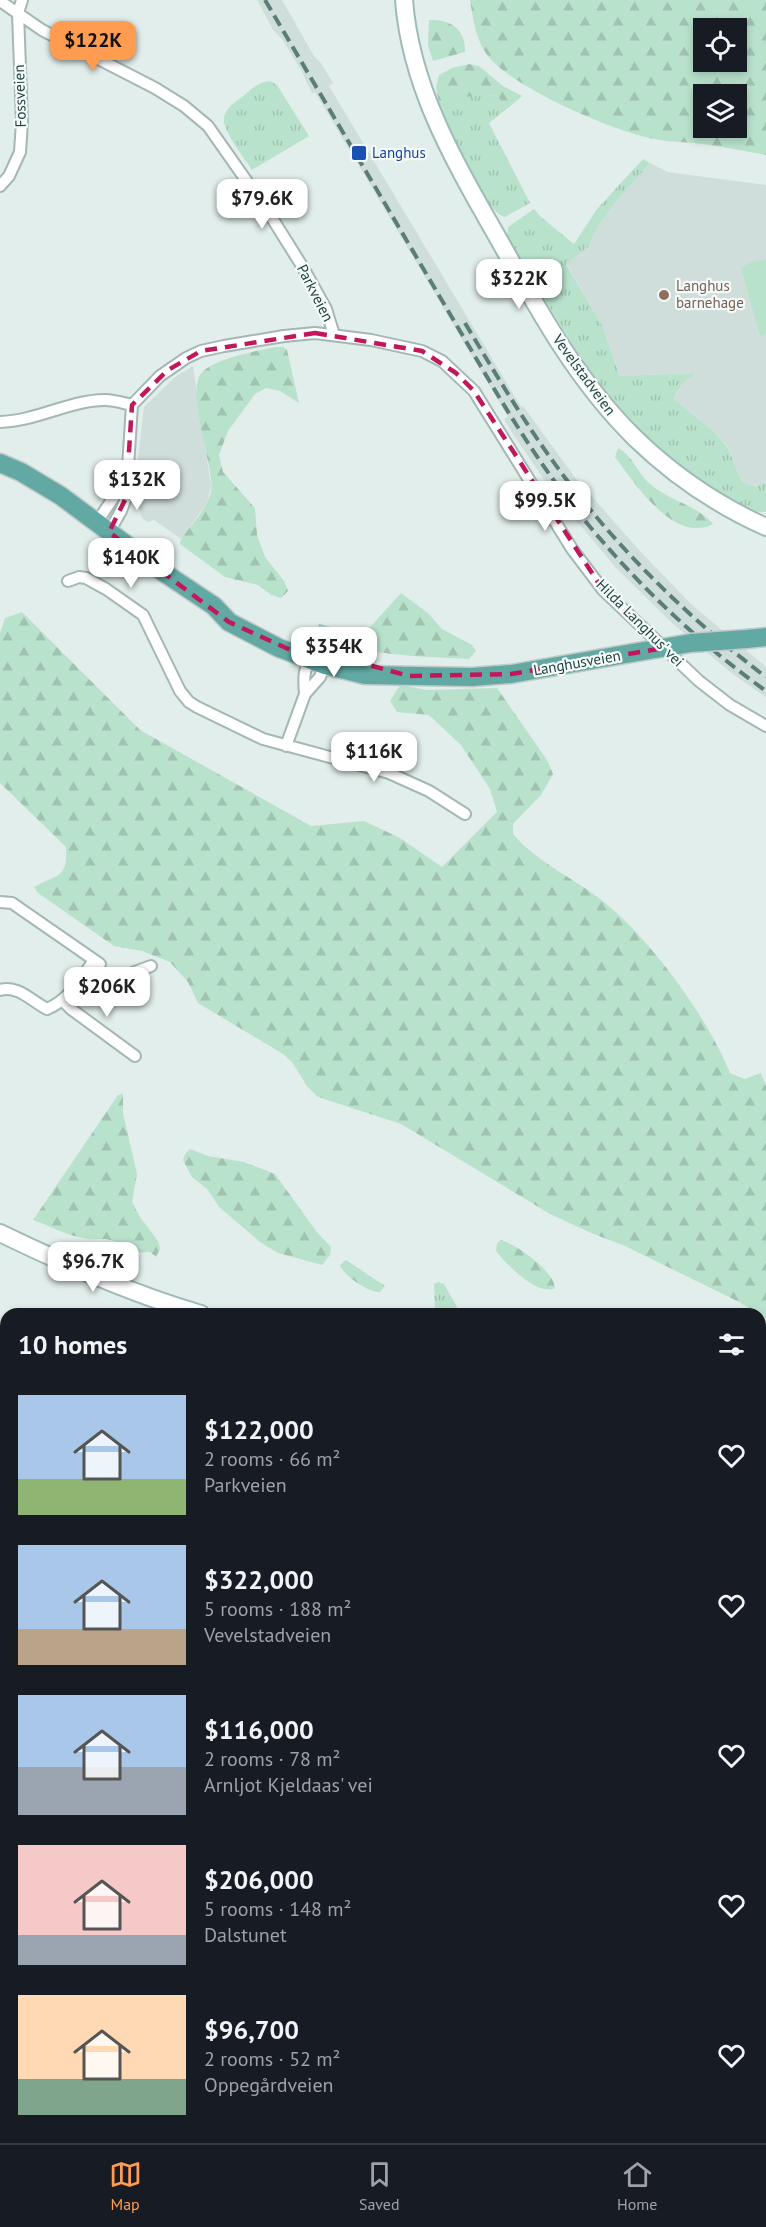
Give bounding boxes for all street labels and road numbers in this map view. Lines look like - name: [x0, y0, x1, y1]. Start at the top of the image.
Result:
- street label: Fossveien: [9, 64, 30, 128]
- street label: Parkveien: [293, 261, 338, 325]
- street label: Vevelstadveien: [548, 330, 620, 419]
- street label: Hilda Langhus' vei: [593, 575, 688, 670]
- street label: Langhusveien: [532, 645, 622, 680]

